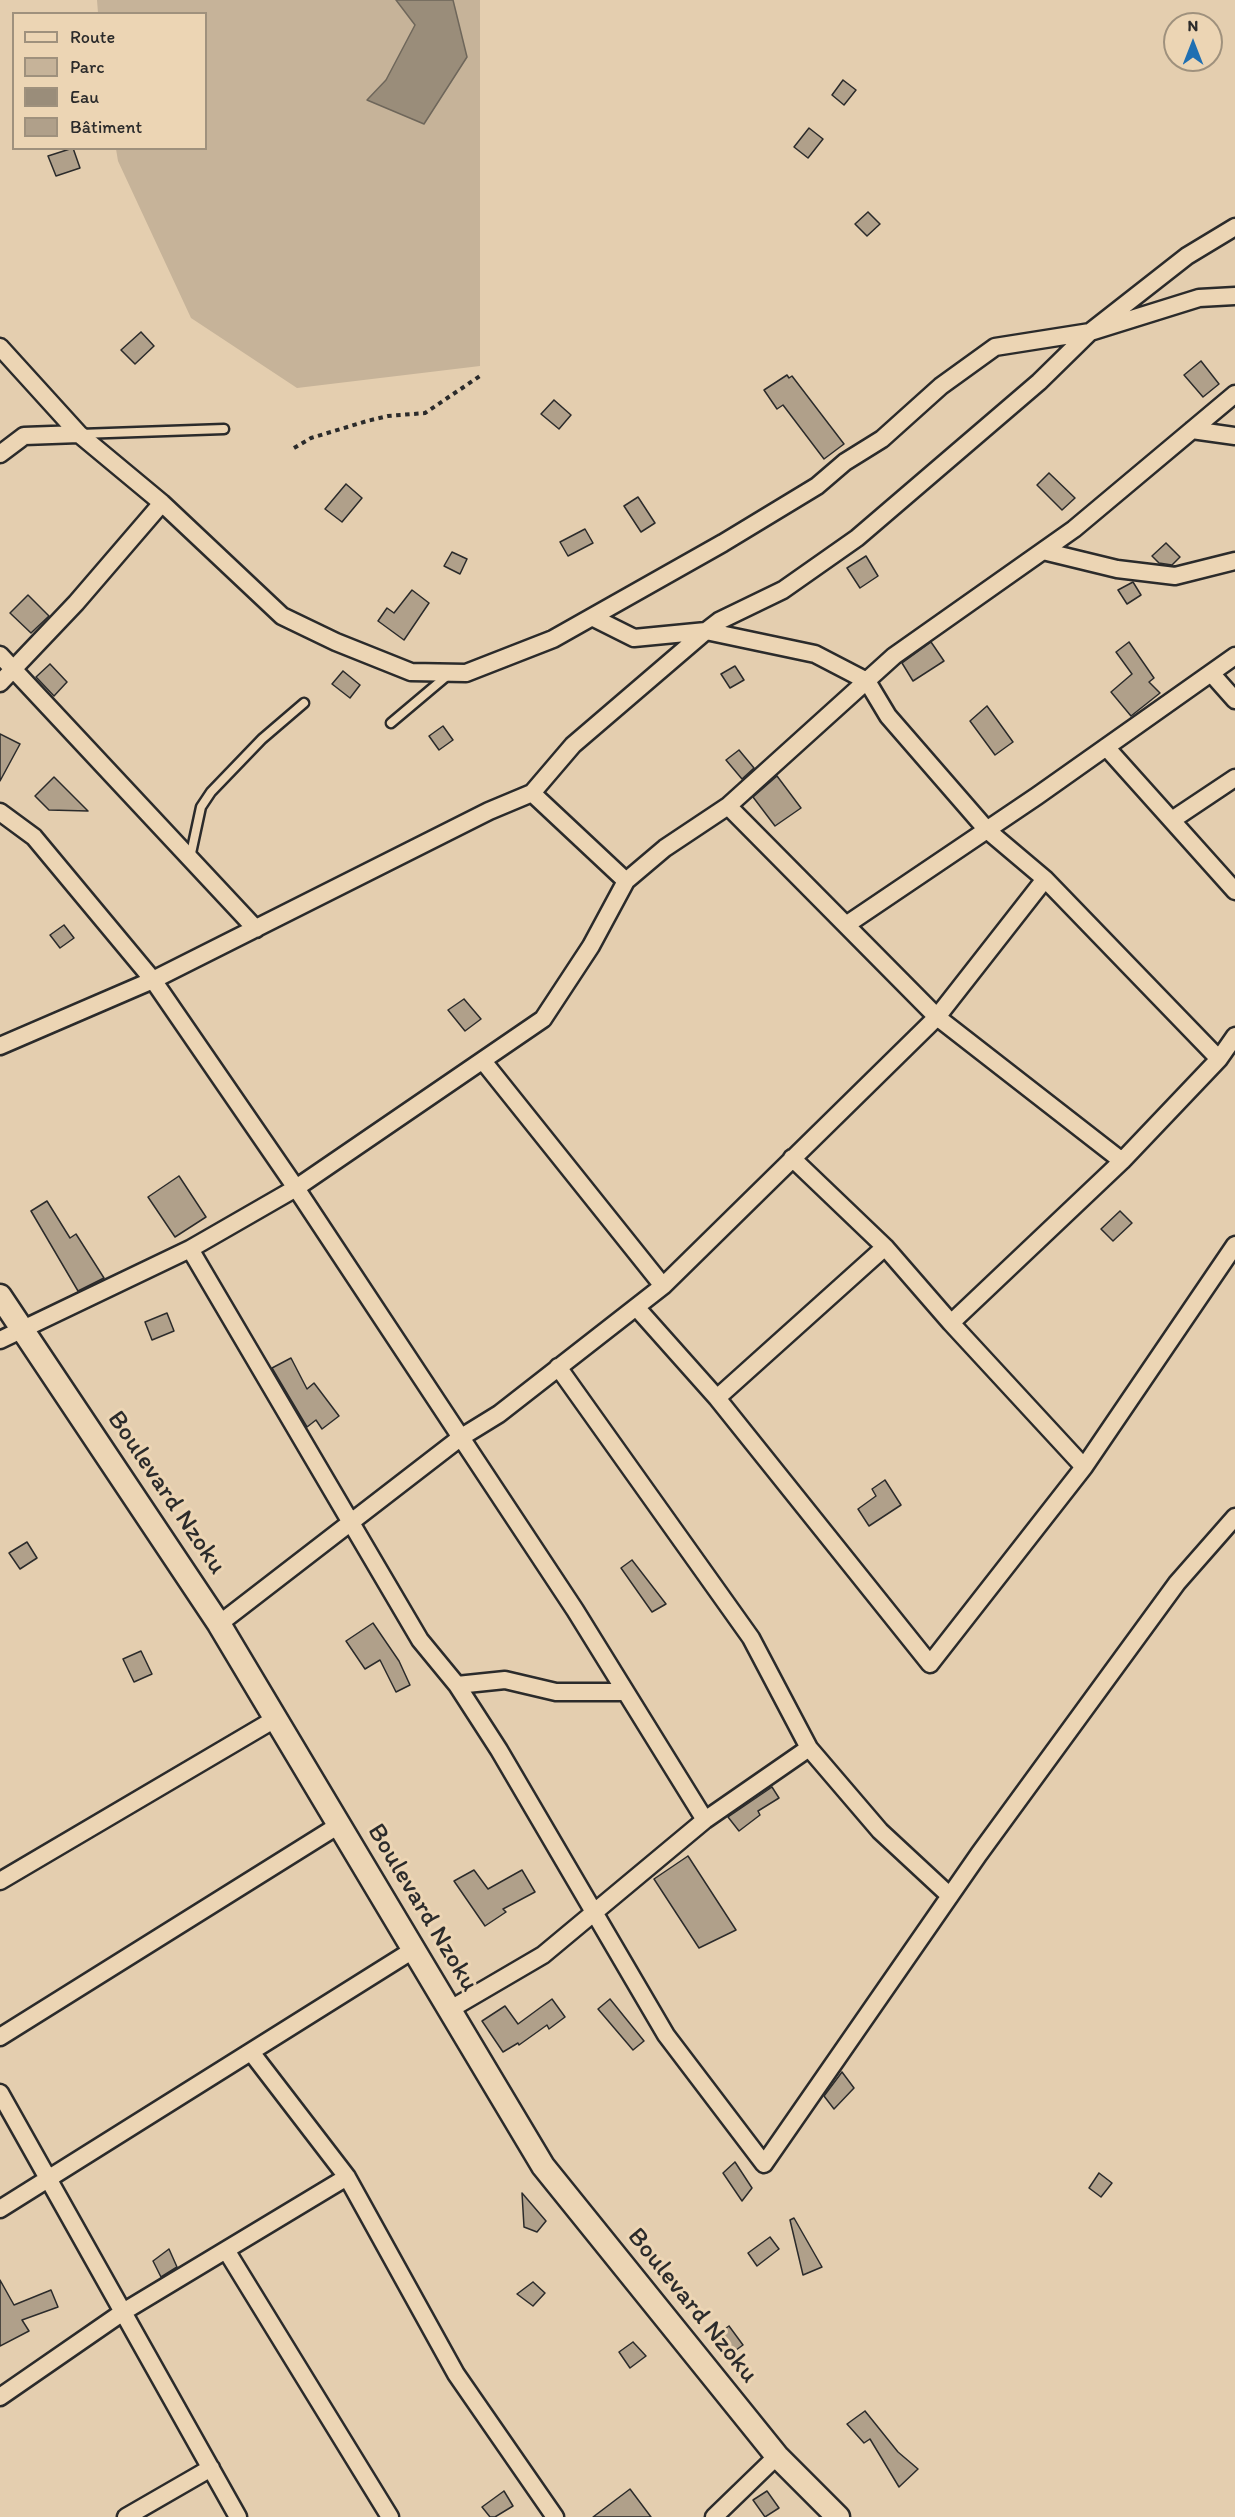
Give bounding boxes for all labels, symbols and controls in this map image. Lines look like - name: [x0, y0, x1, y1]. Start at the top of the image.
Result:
- legend: [12, 12, 207, 150]
- north arrow: [1163, 12, 1223, 72]
- text: N: [1188, 16, 1198, 35]
- text: Route: [70, 26, 115, 48]
- text: Parc: [70, 56, 104, 78]
- text: Eau: [70, 86, 99, 108]
- text: Bâtiment: [70, 116, 142, 138]
- street label: Boulevard Nzoku: [100, 1405, 232, 1581]
- street label: Boulevard Nzoku: [360, 1818, 484, 1998]
- street label: Boulevard Nzoku: [620, 2222, 764, 2390]

